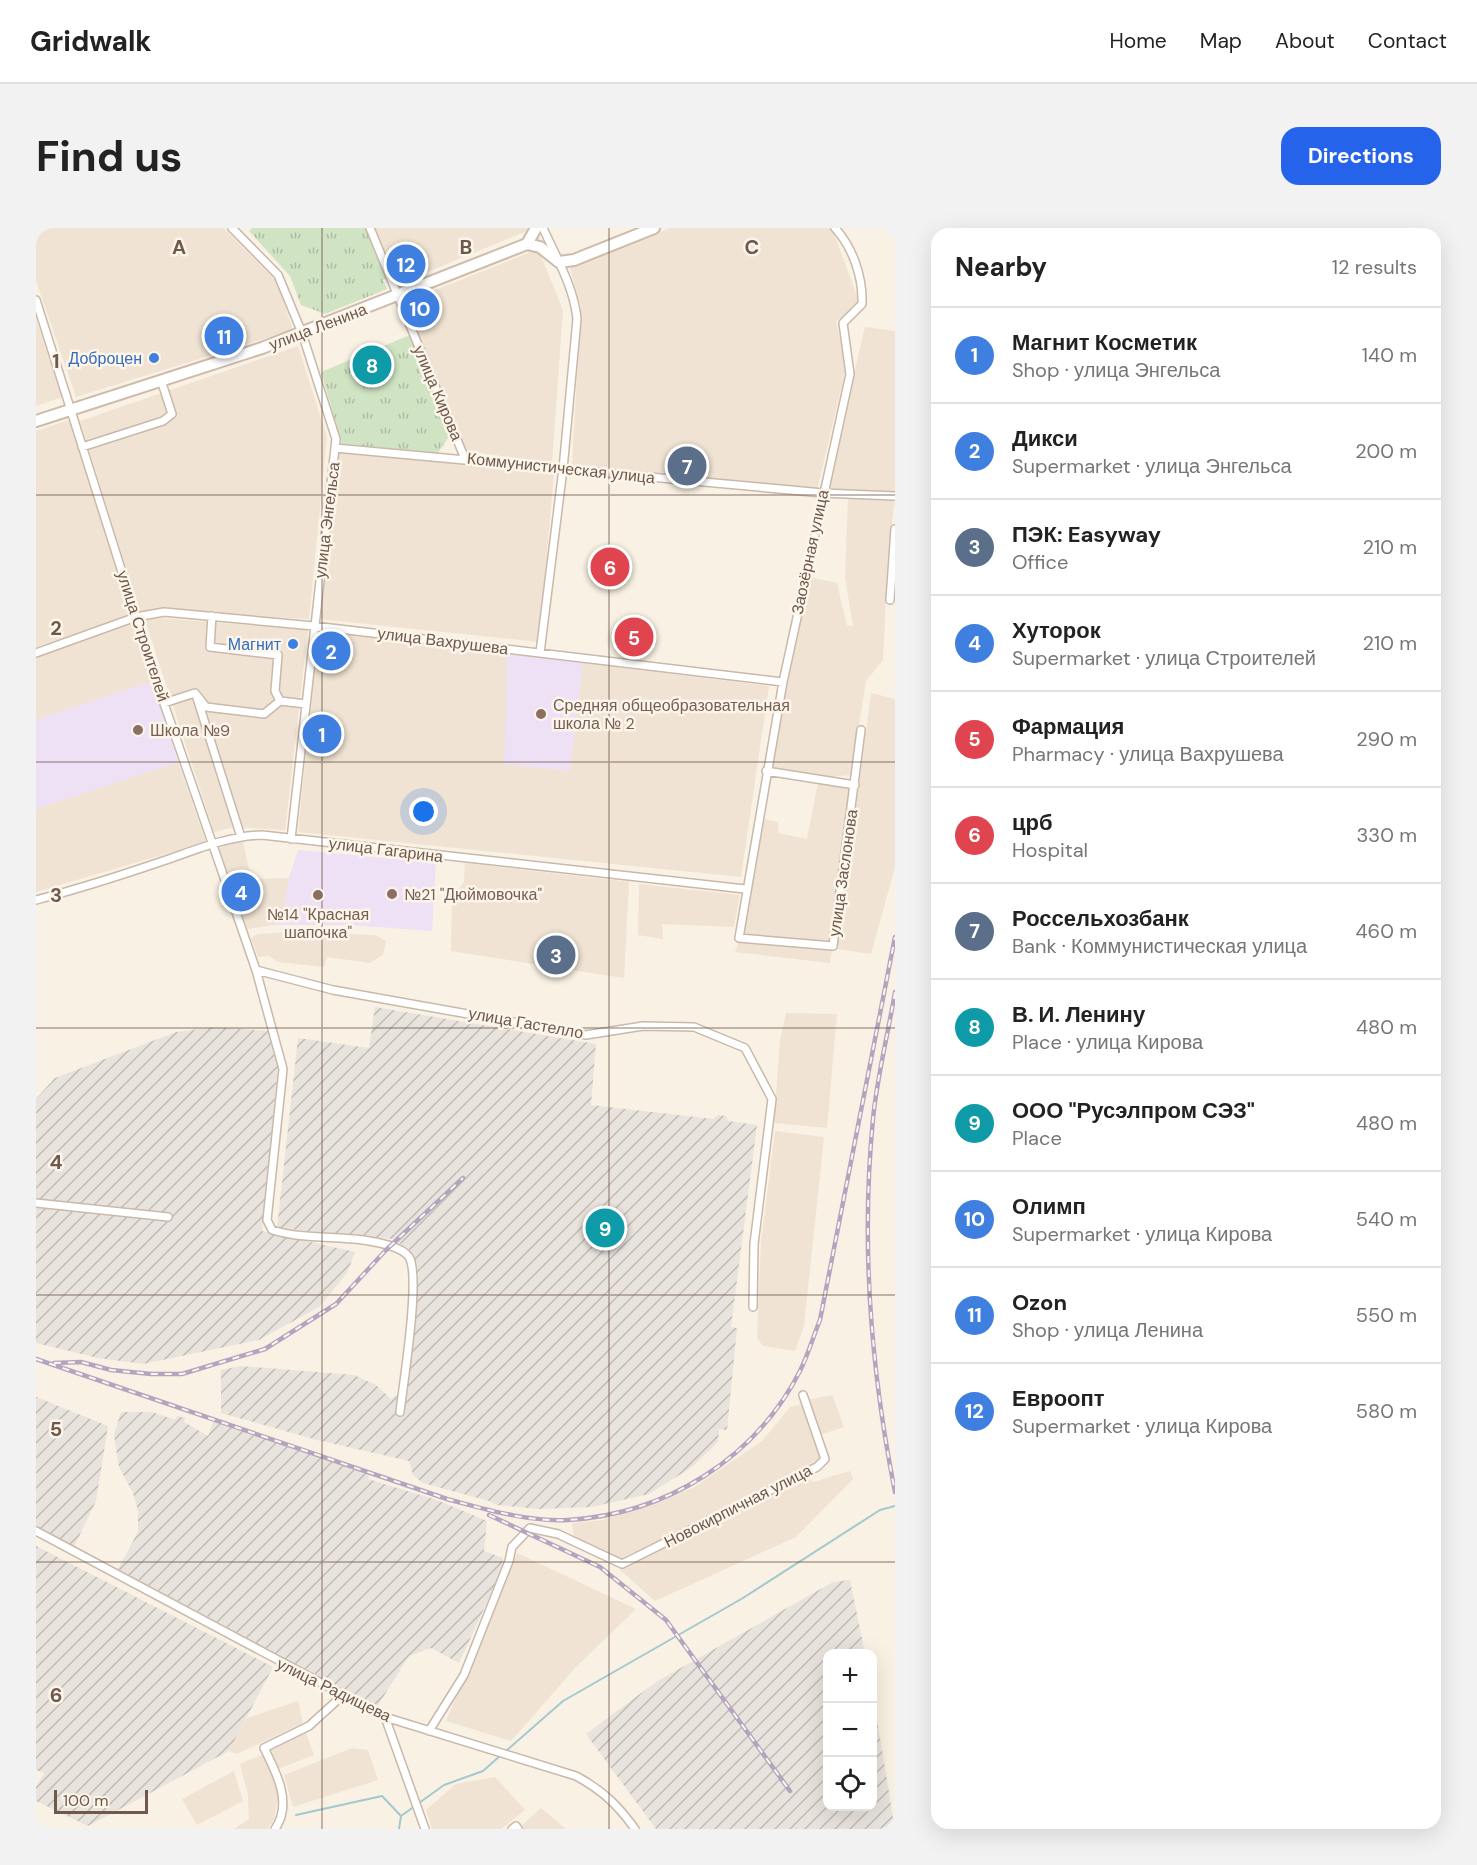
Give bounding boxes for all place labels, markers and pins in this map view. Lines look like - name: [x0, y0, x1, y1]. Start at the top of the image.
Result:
- pin: 12: [386, 242, 425, 286]
- pin: 10: [400, 286, 440, 331]
- pin: 11: [204, 314, 243, 358]
- pin: 8: [352, 342, 392, 388]
- place label: Доброцен: [68, 348, 142, 369]
- marker: Доброцен: [147, 351, 161, 365]
- pin: 7: [668, 444, 706, 488]
- pin: 6: [590, 544, 630, 590]
- pin: 5: [614, 614, 654, 660]
- pin: 2: [312, 628, 350, 674]
- place label: Магнит: [228, 634, 282, 655]
- marker: Магнит: [286, 637, 300, 651]
- place label: Средняя общеобразовательная школа № 2: [553, 695, 790, 734]
- marker: Средняя общеобразовательная школа № 2: [534, 707, 548, 721]
- pin: 1: [302, 712, 342, 756]
- place label: Школа №9: [150, 720, 230, 741]
- marker: Школа №9: [131, 723, 145, 737]
- pin: 4: [222, 870, 260, 914]
- place label: №21 "Дюймовочка": [404, 884, 542, 905]
- marker: №21 "Дюймовочка": [385, 887, 399, 901]
- marker: №14 "Красная шапочка": [311, 888, 325, 902]
- place label: №14 "Красная шапочка": [267, 904, 369, 943]
- pin: 3: [536, 932, 576, 978]
- pin: 9: [586, 1206, 624, 1250]

